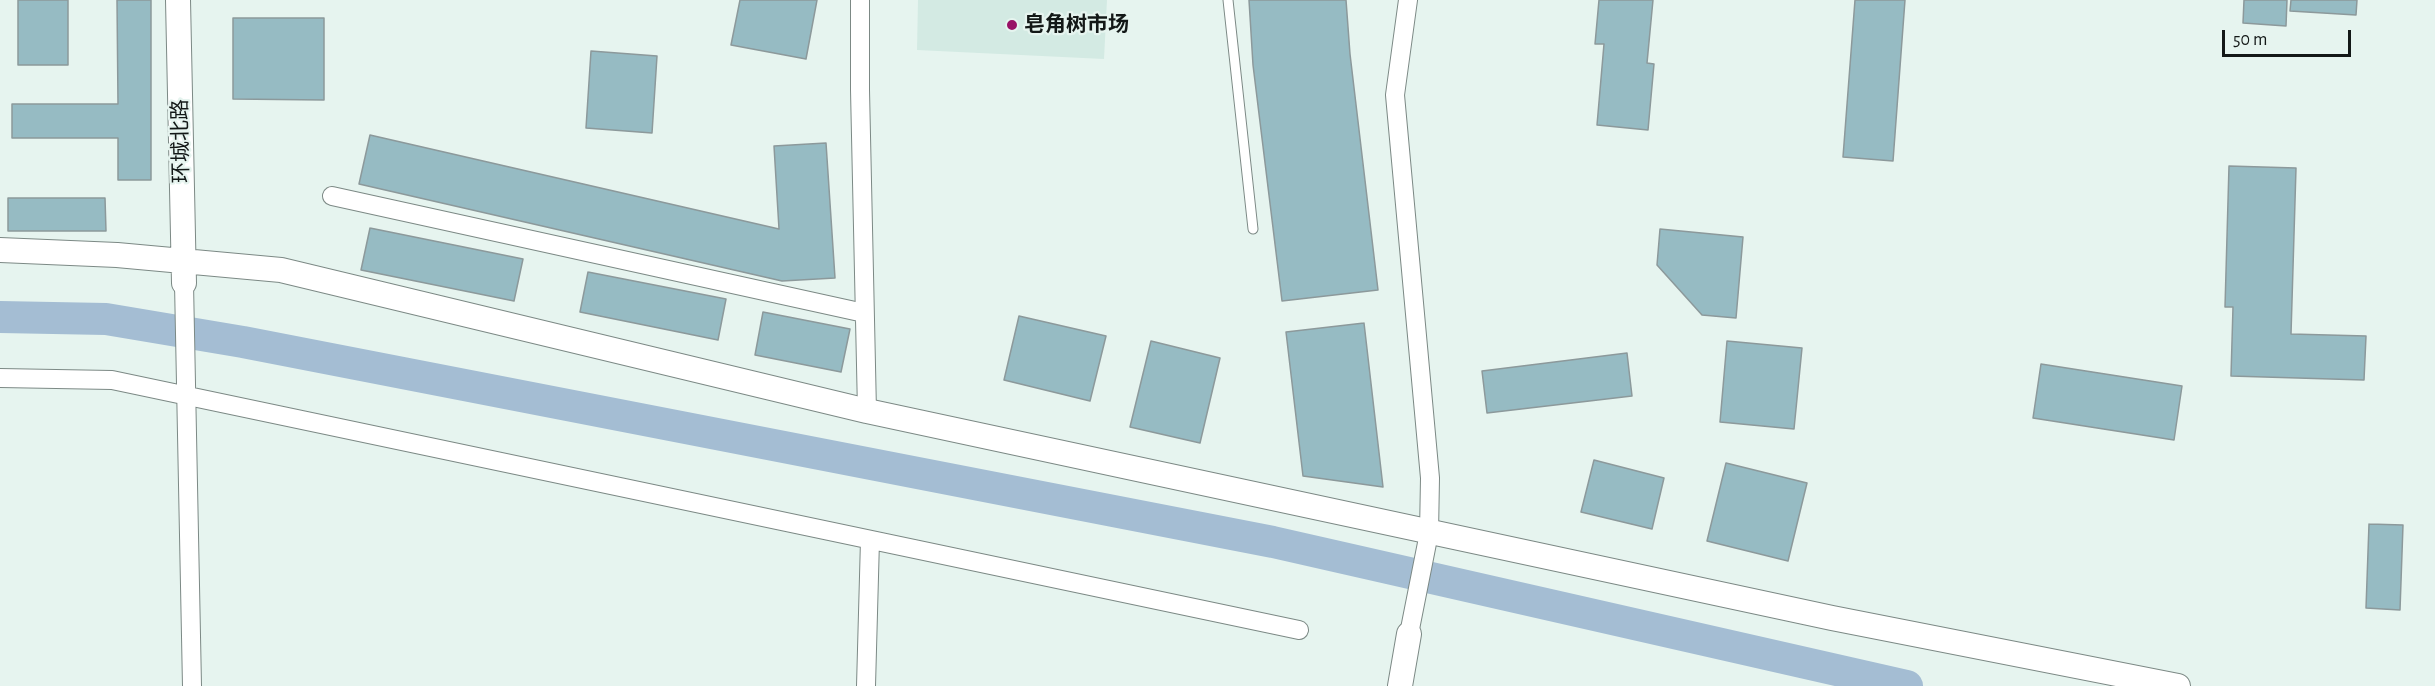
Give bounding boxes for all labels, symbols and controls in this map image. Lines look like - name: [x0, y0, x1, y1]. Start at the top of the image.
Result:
- place label: 皂角树市场: [1024, 12, 1129, 38]
- marker: 皂角树市场: [1005, 18, 1019, 32]
- scale bar: [2225, 18, 2354, 56]
- text: 50 m: [2233, 31, 2267, 49]
- street label: 环城北路: [168, 99, 194, 183]

